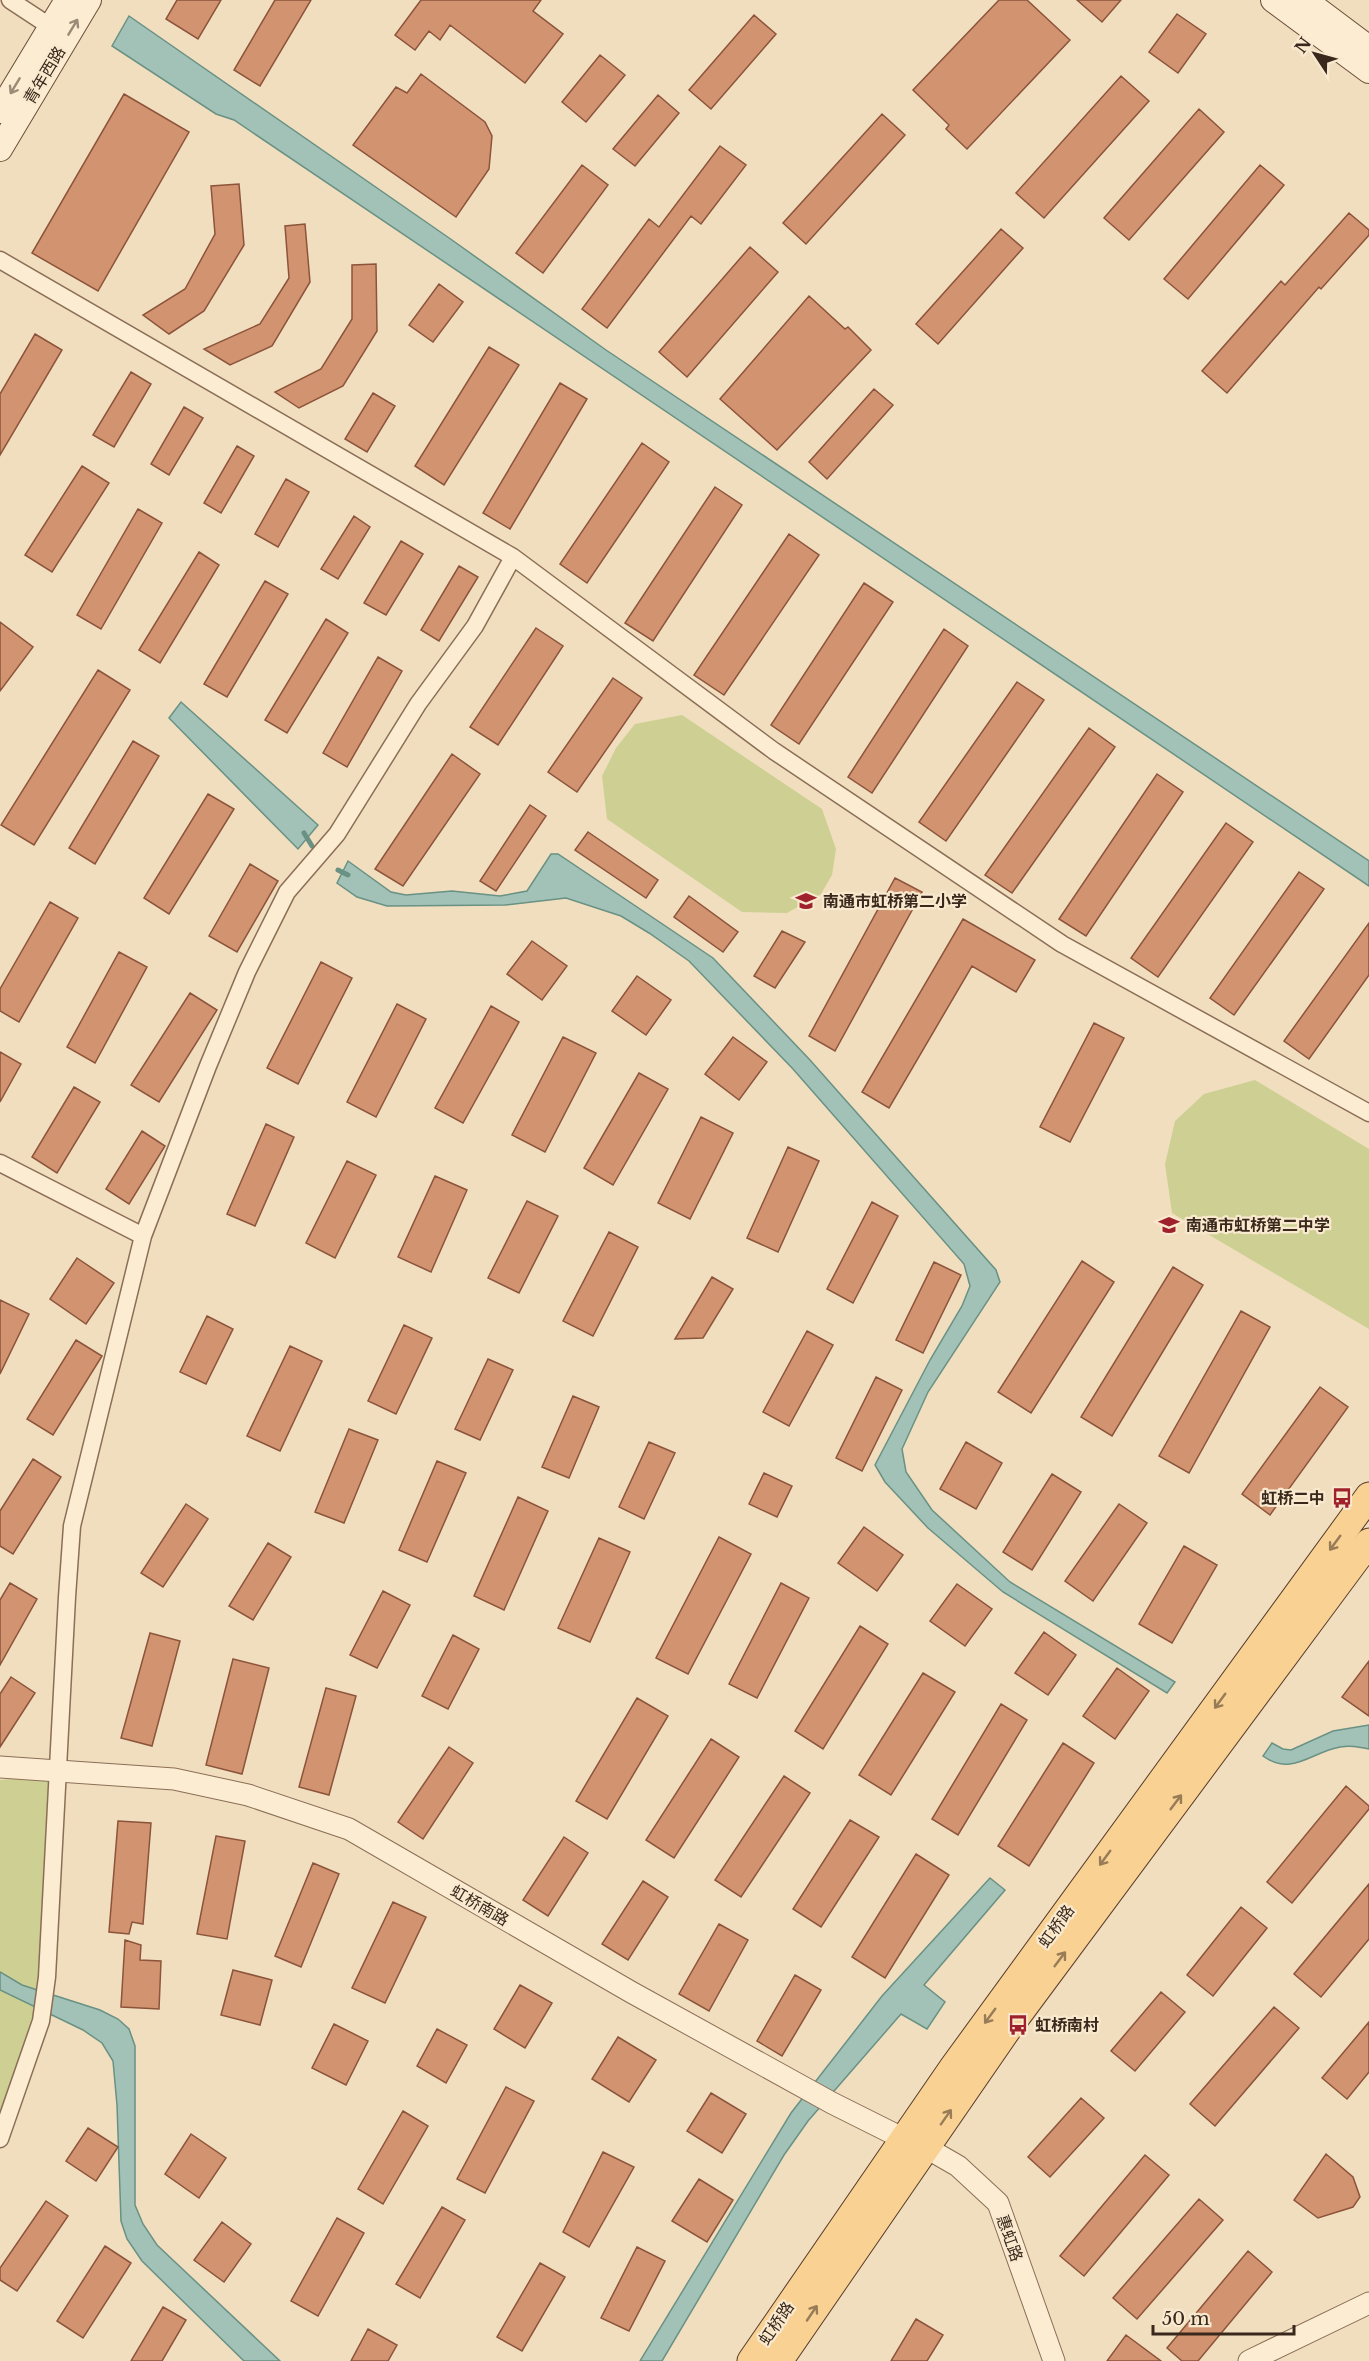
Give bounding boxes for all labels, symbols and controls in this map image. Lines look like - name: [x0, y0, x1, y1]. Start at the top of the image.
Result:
- one-way arrow: [67, 19, 79, 36]
- north arrow: [1285, 24, 1345, 84]
- text: N: [1290, 33, 1315, 57]
- street label: 青年西路: [19, 42, 69, 108]
- one-way arrow: [9, 77, 21, 94]
- school or university icon: 南通市虹桥第二小学: [794, 889, 818, 913]
- place label: 南通市虹桥第二小学: [823, 891, 967, 911]
- school or university icon: 南通市虹桥第二中学: [1157, 1213, 1181, 1237]
- place label: 南通市虹桥第二中学: [1186, 1215, 1330, 1235]
- bus stop icon: 虹桥二中: [1330, 1486, 1354, 1510]
- place label: 虹桥二中: [1261, 1488, 1325, 1508]
- one-way arrow: [1328, 1535, 1341, 1551]
- one-way arrow: [1214, 1692, 1226, 1708]
- one-way arrow: [1170, 1795, 1182, 1811]
- one-way arrow: [1099, 1850, 1111, 1866]
- street label: 虹桥南路: [447, 1880, 513, 1930]
- street label: 虹桥路: [1034, 1901, 1078, 1951]
- one-way arrow: [1053, 1951, 1066, 1967]
- one-way arrow: [984, 2008, 997, 2024]
- bus stop icon: 虹桥南村: [1006, 2013, 1030, 2037]
- place label: 虹桥南村: [1035, 2015, 1099, 2035]
- one-way arrow: [940, 2110, 952, 2126]
- street label: 惠虹路: [993, 2212, 1027, 2264]
- street label: 虹桥路: [754, 2298, 798, 2348]
- scale bar: [1153, 2298, 1294, 2336]
- one-way arrow: [806, 2305, 818, 2321]
- text: 50 m: [1162, 2308, 1210, 2330]

